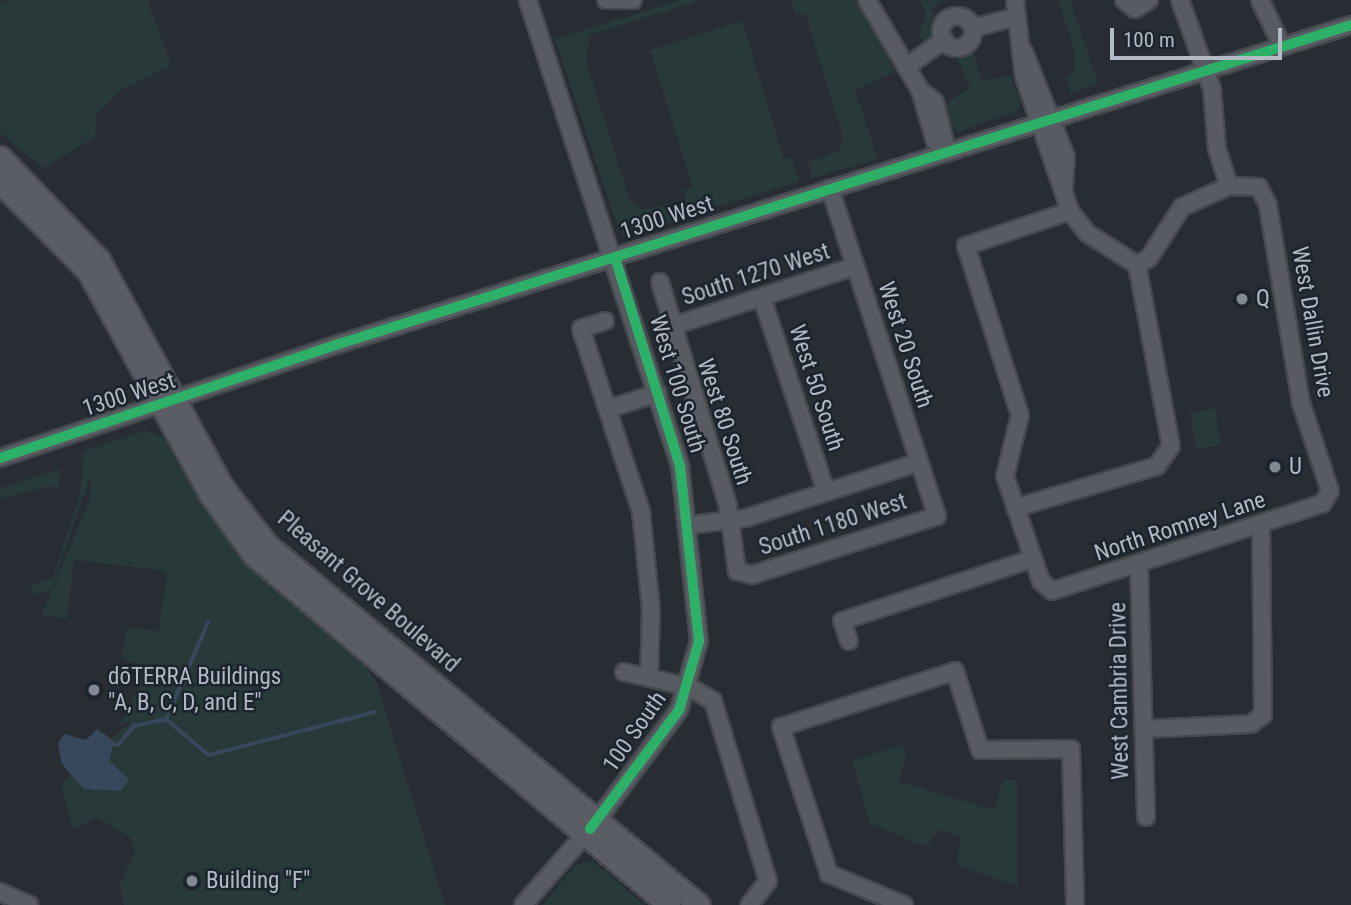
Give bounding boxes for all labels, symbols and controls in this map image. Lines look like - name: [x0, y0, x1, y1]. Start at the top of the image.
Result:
- scale bar: [1113, 14, 1284, 58]
- text: 100 m: [1123, 28, 1175, 52]
- street label: 1300 West: [617, 190, 717, 246]
- street label: South 1270 West: [679, 238, 833, 312]
- street label: West Dallin Drive: [1285, 244, 1339, 400]
- street label: West 20 South: [872, 278, 938, 412]
- place label: Q: [1256, 285, 1270, 313]
- marker: Q: [1234, 291, 1250, 307]
- street label: West 100 South: [643, 312, 711, 456]
- street label: West 50 South: [783, 321, 849, 455]
- street label: West 80 South: [691, 355, 757, 489]
- street label: 1300 West: [79, 367, 179, 423]
- place label: U: [1289, 453, 1302, 481]
- marker: U: [1267, 459, 1283, 475]
- street label: North Romney Lane: [1091, 486, 1269, 568]
- street label: South 1180 West: [756, 488, 910, 562]
- street label: Pleasant Grove Boulevard: [271, 505, 465, 679]
- street label: West Cambria Drive: [1105, 602, 1135, 780]
- place label: dōTERRA Buildings "A, B, C, D, and E": [108, 663, 281, 717]
- marker: dōTERRA Buildings "A, B, C, D, and E": [86, 682, 102, 698]
- street label: 100 South: [597, 686, 673, 778]
- place label: Building "F": [206, 867, 310, 895]
- marker: Building "F": [184, 873, 200, 889]

